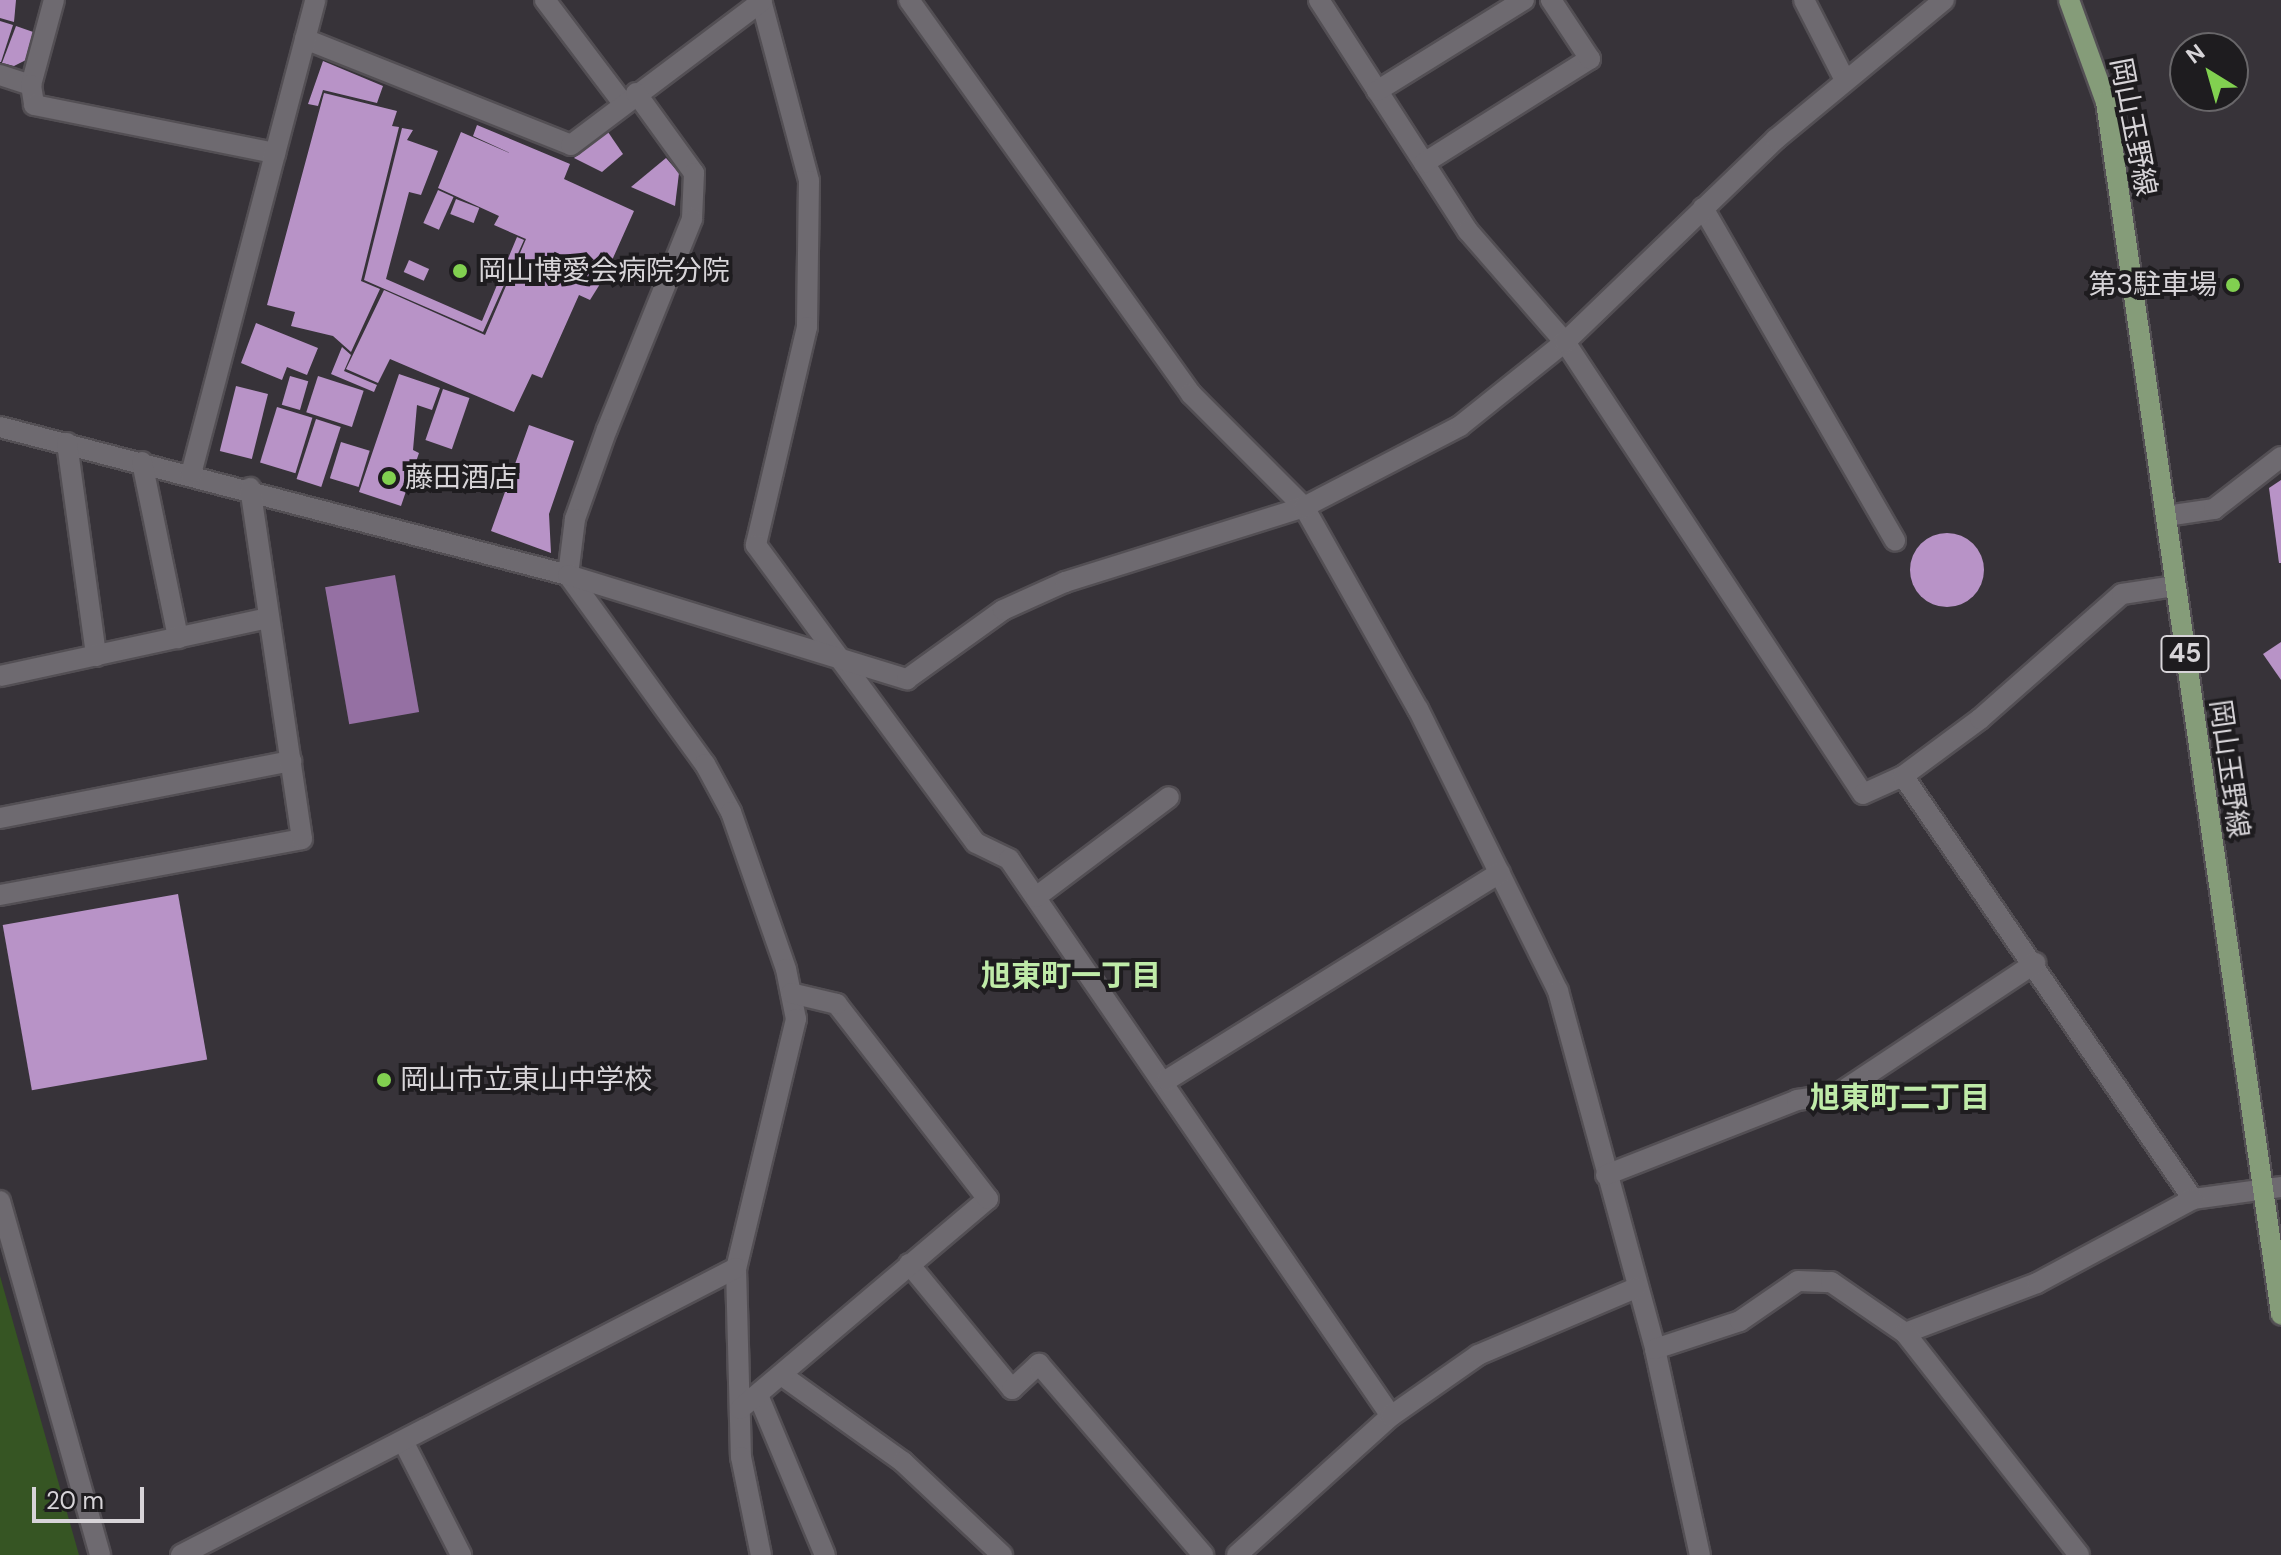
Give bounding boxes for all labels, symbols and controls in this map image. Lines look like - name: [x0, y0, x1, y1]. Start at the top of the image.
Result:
- north arrow: [2169, 32, 2249, 112]
- text: N: [2180, 38, 2211, 70]
- street label: 岡山玉野線: [2103, 55, 2163, 199]
- place label: 岡山博愛会病院分院: [478, 254, 730, 288]
- marker: 岡山博愛会病院分院: [449, 260, 471, 282]
- place label: 第3駐車場: [2088, 268, 2217, 302]
- marker: 第3駐車場: [2224, 276, 2242, 294]
- place label: 藤田酒店: [405, 461, 517, 495]
- marker: 藤田酒店: [380, 469, 398, 487]
- road number: 45: [2159, 632, 2211, 676]
- street label: 岡山玉野線: [2203, 697, 2255, 841]
- district label: 旭東町一丁目: [981, 958, 1161, 994]
- place label: 岡山市立東山中学校: [400, 1063, 652, 1097]
- marker: 岡山市立東山中学校: [375, 1071, 393, 1089]
- district label: 旭東町二丁目: [1810, 1080, 1990, 1116]
- scale bar: [36, 1471, 148, 1521]
- text: 20 m: [46, 1485, 104, 1516]

